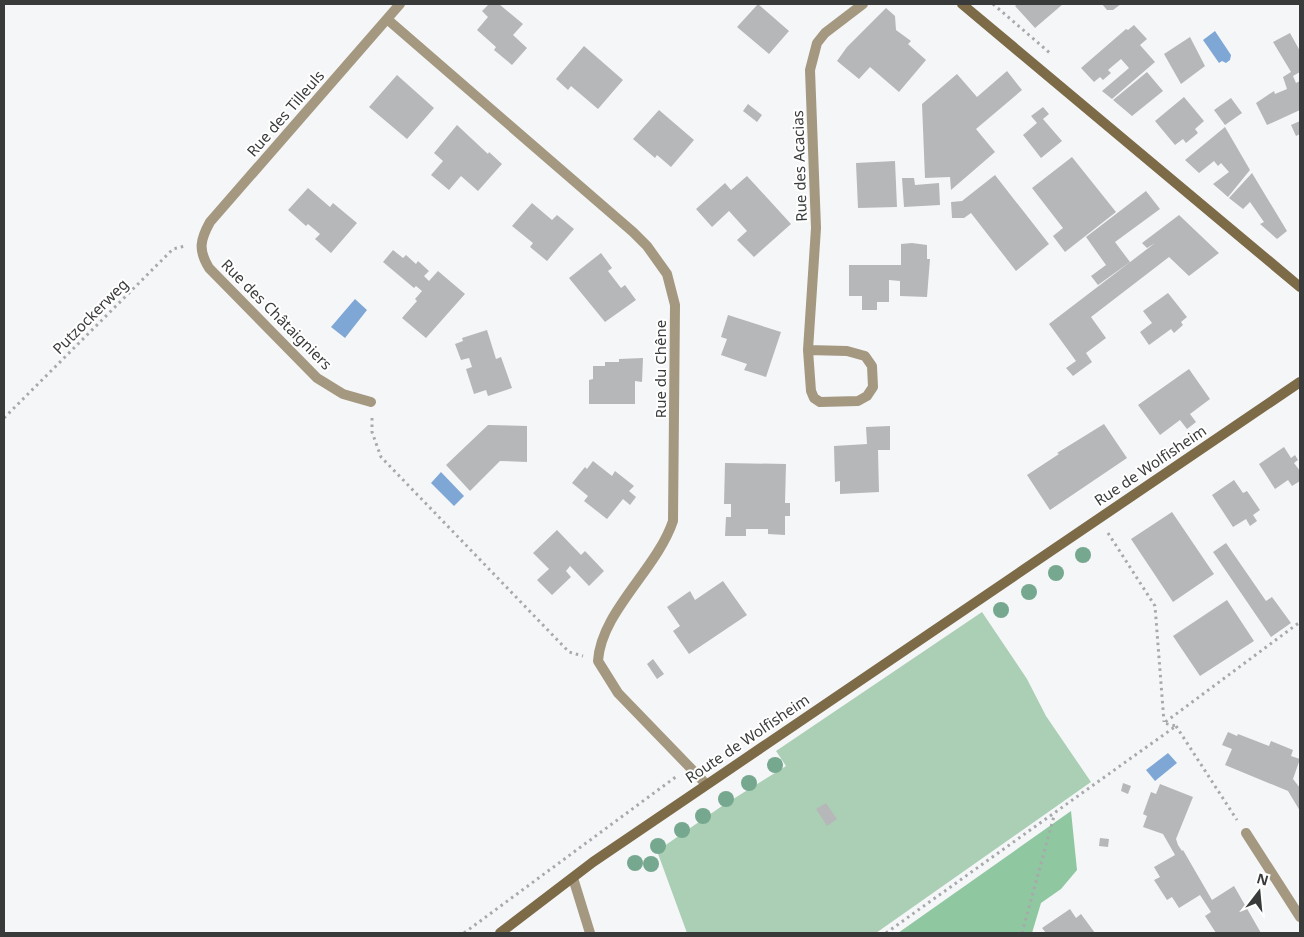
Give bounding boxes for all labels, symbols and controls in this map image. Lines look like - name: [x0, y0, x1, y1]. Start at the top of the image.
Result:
- street label: Rue des Tilleuls: [242, 66, 328, 160]
- street label: Rue des Acacias: [787, 110, 811, 222]
- street label: Rue des Châtaigniers: [217, 254, 337, 374]
- street label: Putzockerweg: [48, 274, 132, 358]
- street label: Rue du Chêne: [650, 320, 670, 418]
- street label: Rue de Wolfisheim: [1090, 420, 1210, 510]
- street label: Route de Wolfisheim: [681, 689, 813, 787]
- north arrow: [1234, 867, 1284, 917]
- text: N: [1255, 868, 1271, 890]

